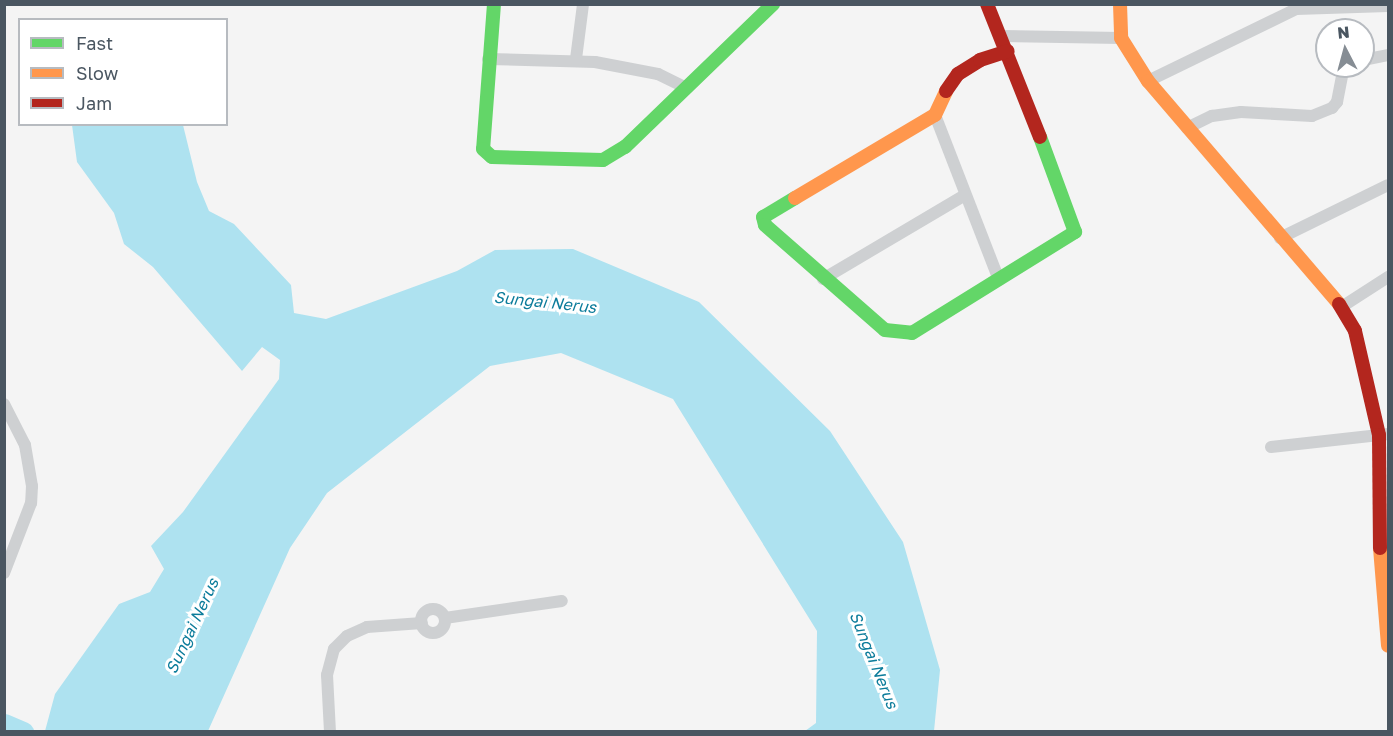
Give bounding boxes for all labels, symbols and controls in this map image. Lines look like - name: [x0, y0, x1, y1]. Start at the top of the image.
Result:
- legend: [18, 18, 228, 126]
- north arrow: [1315, 18, 1375, 78]
- text: N: [1336, 22, 1350, 43]
- text: Fast: [76, 32, 113, 54]
- text: Slow: [76, 62, 118, 84]
- text: Jam: [76, 92, 112, 114]
- water label: Sungai Nerus: [493, 287, 597, 317]
- water label: Sungai Nerus: [162, 575, 222, 677]
- water label: Sungai Nerus: [846, 609, 902, 711]

